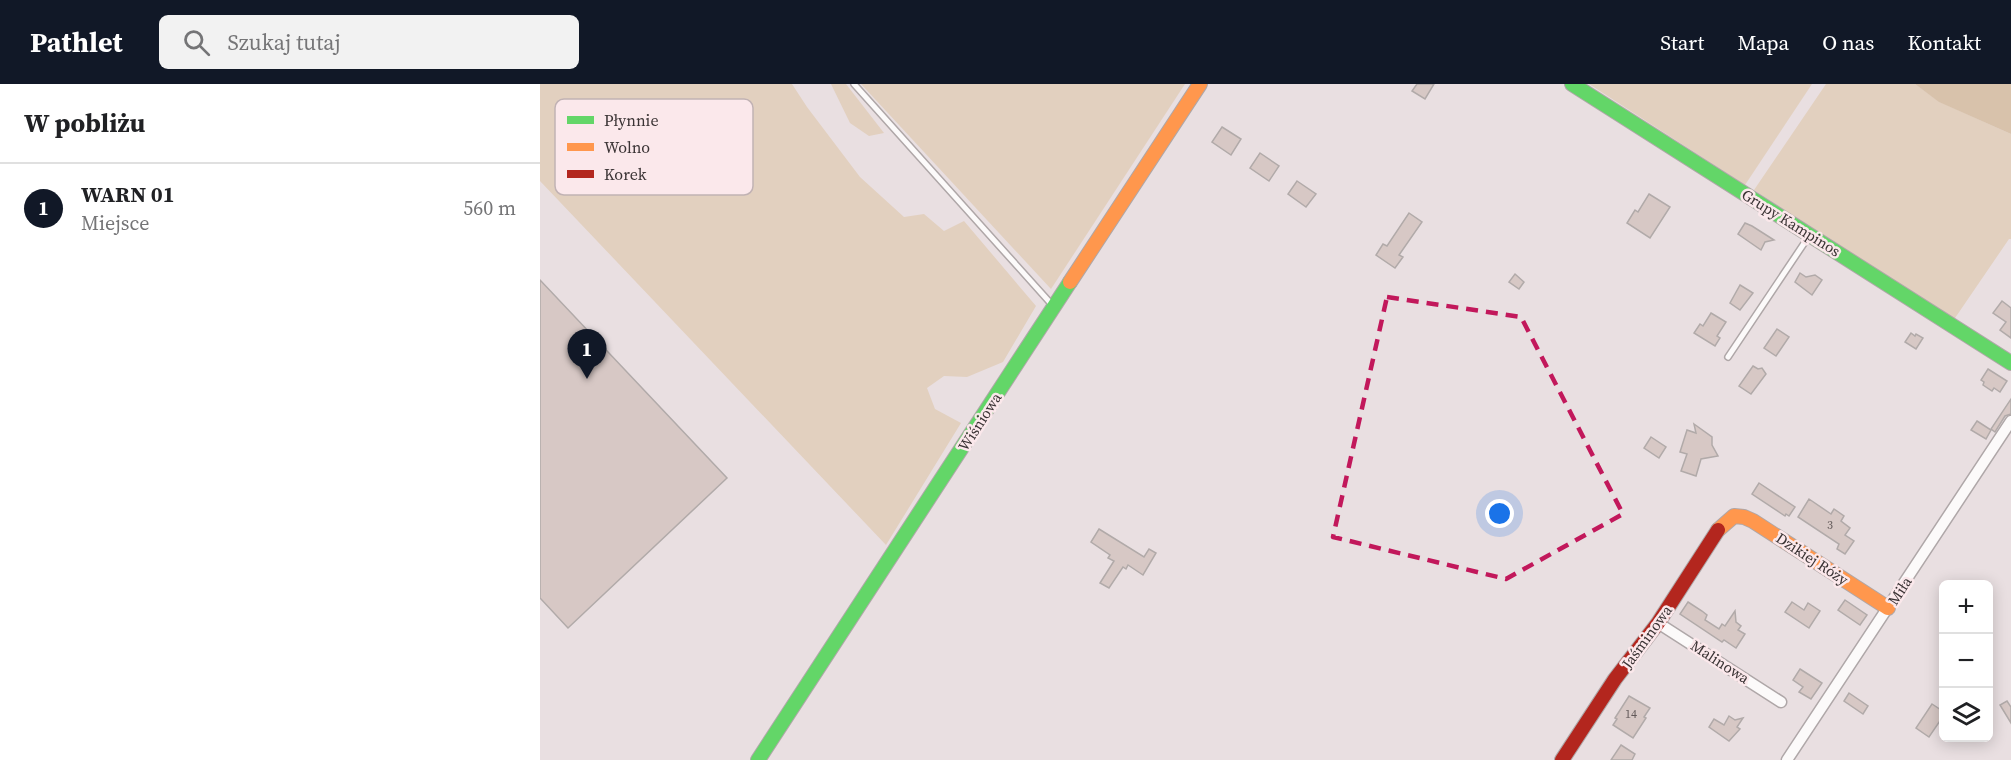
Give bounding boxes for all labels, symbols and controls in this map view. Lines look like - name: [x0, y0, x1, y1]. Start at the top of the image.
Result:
- search box: [159, 15, 579, 69]
- text: Pathlet: [30, 23, 123, 61]
- icon: search: [180, 26, 213, 59]
- text: Szukaj tutaj: [228, 27, 341, 57]
- text: Start: [1660, 28, 1704, 57]
- text: Mapa: [1737, 28, 1789, 57]
- text: O nas: [1822, 28, 1874, 57]
- text: Kontakt: [1907, 28, 1981, 57]
- legend: [555, 99, 753, 195]
- text: W pobliżu: [24, 105, 145, 141]
- text: Płynnie: [604, 109, 659, 131]
- text: Wolno: [604, 136, 650, 158]
- text: Korek: [604, 163, 647, 185]
- text: WARN 01: [81, 179, 175, 209]
- street label: Grupy Kampinos: [1738, 184, 1845, 261]
- text: 1: [38, 194, 49, 222]
- text: 560 m: [463, 194, 516, 222]
- text: Miejsce: [81, 209, 149, 237]
- pin: 1: [568, 330, 606, 379]
- street label: Wiśniowa: [953, 388, 1006, 455]
- your location: [1485, 499, 1514, 528]
- house number: 3: [1827, 517, 1833, 533]
- street label: Dzikiej Róży: [1772, 527, 1853, 590]
- street label: Miła: [1883, 572, 1917, 609]
- map controls: [1939, 580, 1993, 742]
- button: +: [1939, 580, 1993, 634]
- street label: Jaśminowa: [1616, 600, 1677, 673]
- button: −: [1939, 634, 1993, 688]
- street label: Malinowa: [1687, 635, 1754, 689]
- button: layers: [1939, 688, 1993, 742]
- house number: 14: [1625, 706, 1637, 722]

